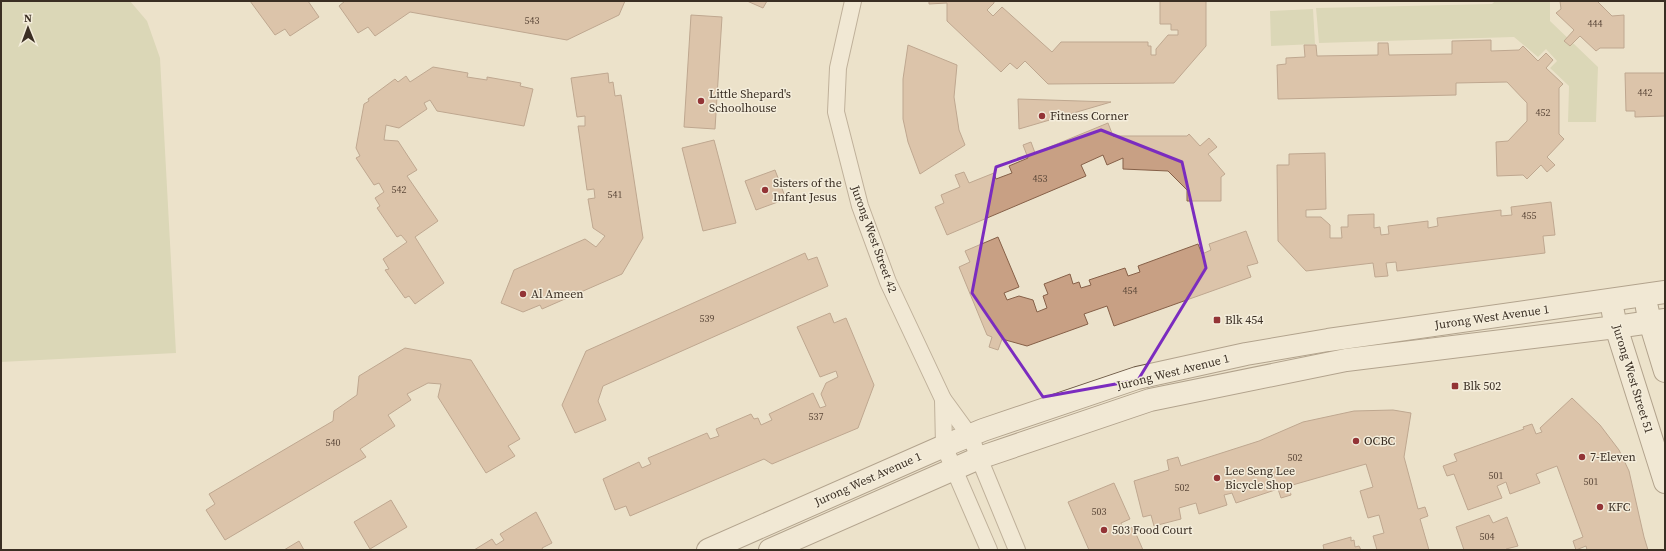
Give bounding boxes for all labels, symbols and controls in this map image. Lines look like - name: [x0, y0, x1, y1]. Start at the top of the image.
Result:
- north arrow: [8, 8, 48, 48]
- text: N: [24, 11, 32, 26]
- house number: 543: [525, 14, 540, 27]
- house number: 444: [1588, 17, 1603, 30]
- place label: Little Shepard's Schoolhouse: [709, 86, 791, 116]
- house number: 442: [1638, 86, 1653, 99]
- marker: Little Shepard's Schoolhouse: [696, 96, 706, 106]
- house number: 452: [1536, 106, 1551, 119]
- place label: Fitness Corner: [1050, 108, 1129, 124]
- marker: Fitness Corner: [1037, 111, 1047, 121]
- house number: 453: [1033, 172, 1048, 185]
- place label: Sisters of the Infant Jesus: [773, 175, 842, 205]
- street label: Jurong West Street 42: [847, 182, 901, 295]
- house number: 542: [392, 183, 407, 196]
- marker: Sisters of the Infant Jesus: [760, 185, 770, 195]
- house number: 541: [608, 188, 623, 201]
- house number: 455: [1522, 209, 1537, 222]
- house number: 454: [1123, 284, 1138, 297]
- place label: Al Ameen: [531, 286, 584, 302]
- marker: Al Ameen: [518, 289, 528, 299]
- street label: Jurong West Avenue 1: [1433, 301, 1550, 333]
- house number: 539: [700, 312, 715, 325]
- place label: Blk 454: [1225, 312, 1263, 328]
- marker: Blk 454: [1212, 315, 1222, 325]
- street label: Jurong West Street 51: [1609, 322, 1657, 435]
- street label: Jurong West Avenue 1: [1114, 350, 1231, 394]
- place label: Blk 502: [1463, 378, 1501, 394]
- marker: Blk 502: [1450, 381, 1460, 391]
- house number: 537: [809, 410, 824, 423]
- place label: OCBC: [1364, 433, 1396, 449]
- house number: 540: [326, 436, 341, 449]
- marker: OCBC: [1351, 436, 1361, 446]
- street label: Jurong West Avenue 1: [811, 448, 924, 510]
- place label: 7-Eleven: [1590, 449, 1636, 465]
- house number: 502: [1288, 451, 1303, 464]
- marker: 7-Eleven: [1577, 452, 1587, 462]
- place label: Lee Seng Lee Bicycle Shop: [1225, 463, 1295, 493]
- house number: 501: [1489, 469, 1504, 482]
- marker: Lee Seng Lee Bicycle Shop: [1212, 473, 1222, 483]
- house number: 501: [1584, 475, 1599, 488]
- house number: 502: [1175, 481, 1190, 494]
- place label: KFC: [1608, 499, 1631, 515]
- marker: KFC: [1595, 502, 1605, 512]
- house number: 503: [1092, 505, 1107, 518]
- place label: 503 Food Court: [1112, 522, 1192, 538]
- marker: 503 Food Court: [1099, 525, 1109, 535]
- house number: 504: [1480, 530, 1495, 543]

